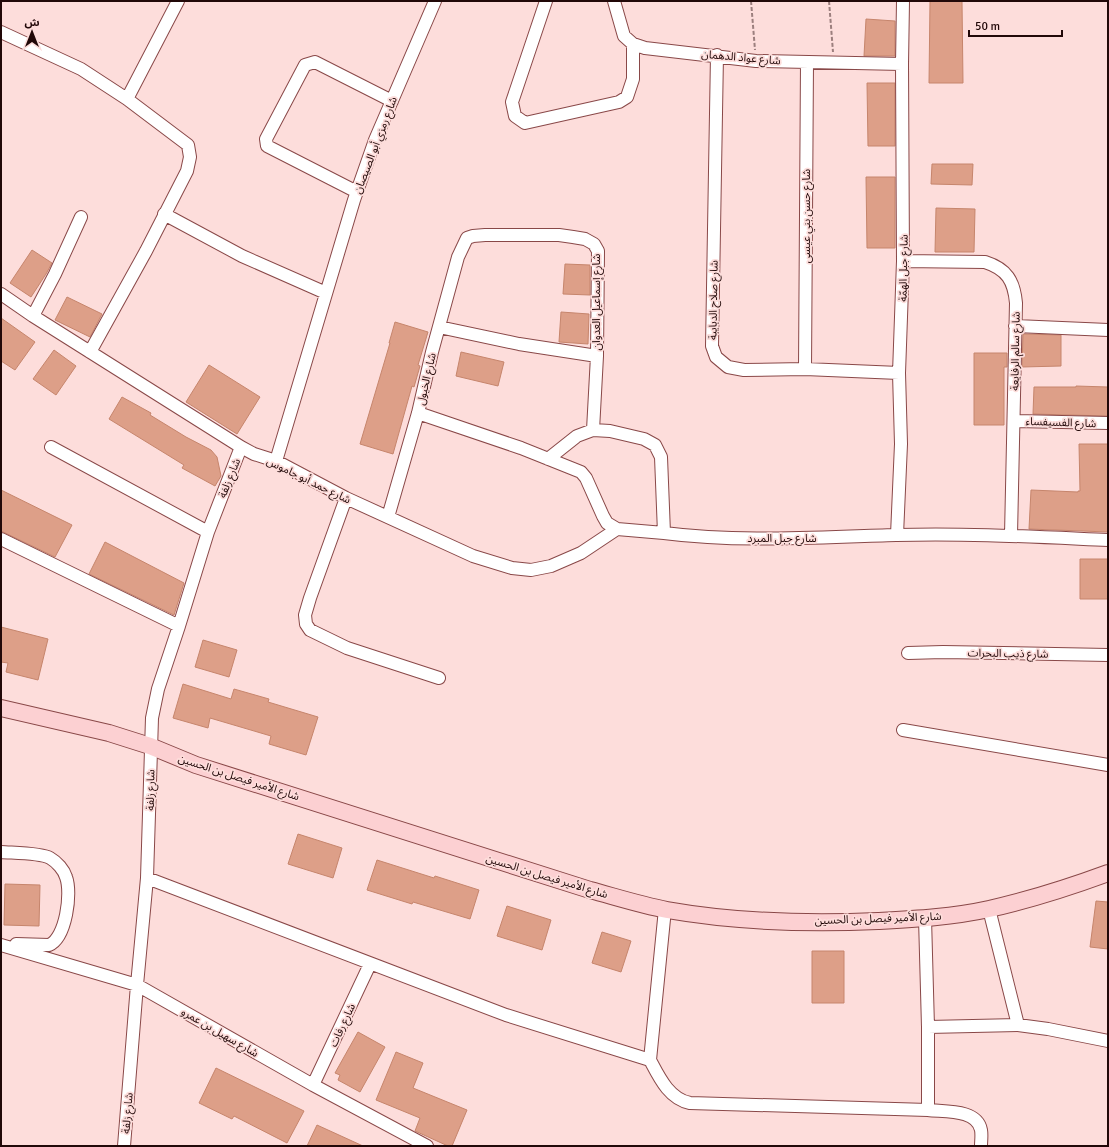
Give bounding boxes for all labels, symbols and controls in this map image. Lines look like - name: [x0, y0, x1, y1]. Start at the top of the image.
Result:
- north arrow: [12, 12, 52, 52]
- scale bar: [969, 12, 1062, 38]
- text: ش: [24, 16, 40, 29]
- text: 50 m: [975, 19, 1000, 34]
- street label: شارع عواد الدهمان: [701, 48, 782, 68]
- street label: شارع رمزي أبو الصيصان: [351, 94, 402, 196]
- street label: شارع حسن بني عيسى: [800, 168, 816, 263]
- street label: شارع جبل الهمّة: [896, 234, 912, 302]
- street label: شارع إسماعيل العدوان: [590, 253, 604, 350]
- street label: شارع صلاح الدبايبة: [706, 260, 722, 340]
- street label: شارع سالم الرفايعة: [1008, 311, 1025, 391]
- street label: شارع الخيول: [414, 351, 440, 407]
- street label: شارع الفسيفساء: [1025, 415, 1097, 431]
- street label: شارع حمد أبو جاموس: [264, 454, 354, 508]
- street label: شارع زلفة: [216, 456, 244, 500]
- street label: شارع جبل المبرد: [747, 532, 817, 546]
- street label: شارع ذيب البحرات: [968, 646, 1049, 662]
- street label: شارع الأمير فيصل بن الحسين: [176, 752, 302, 804]
- street label: شارع زلفة: [144, 769, 158, 811]
- street label: شارع الأمير فيصل بن الحسين: [484, 852, 610, 902]
- street label: شارع الأمير فيصل بن الحسين: [814, 910, 942, 928]
- street label: شارع رفات: [327, 1001, 359, 1050]
- street label: شارع سهيل بن عمرو: [178, 1005, 261, 1061]
- street label: شارع زلفة: [119, 1092, 137, 1134]

